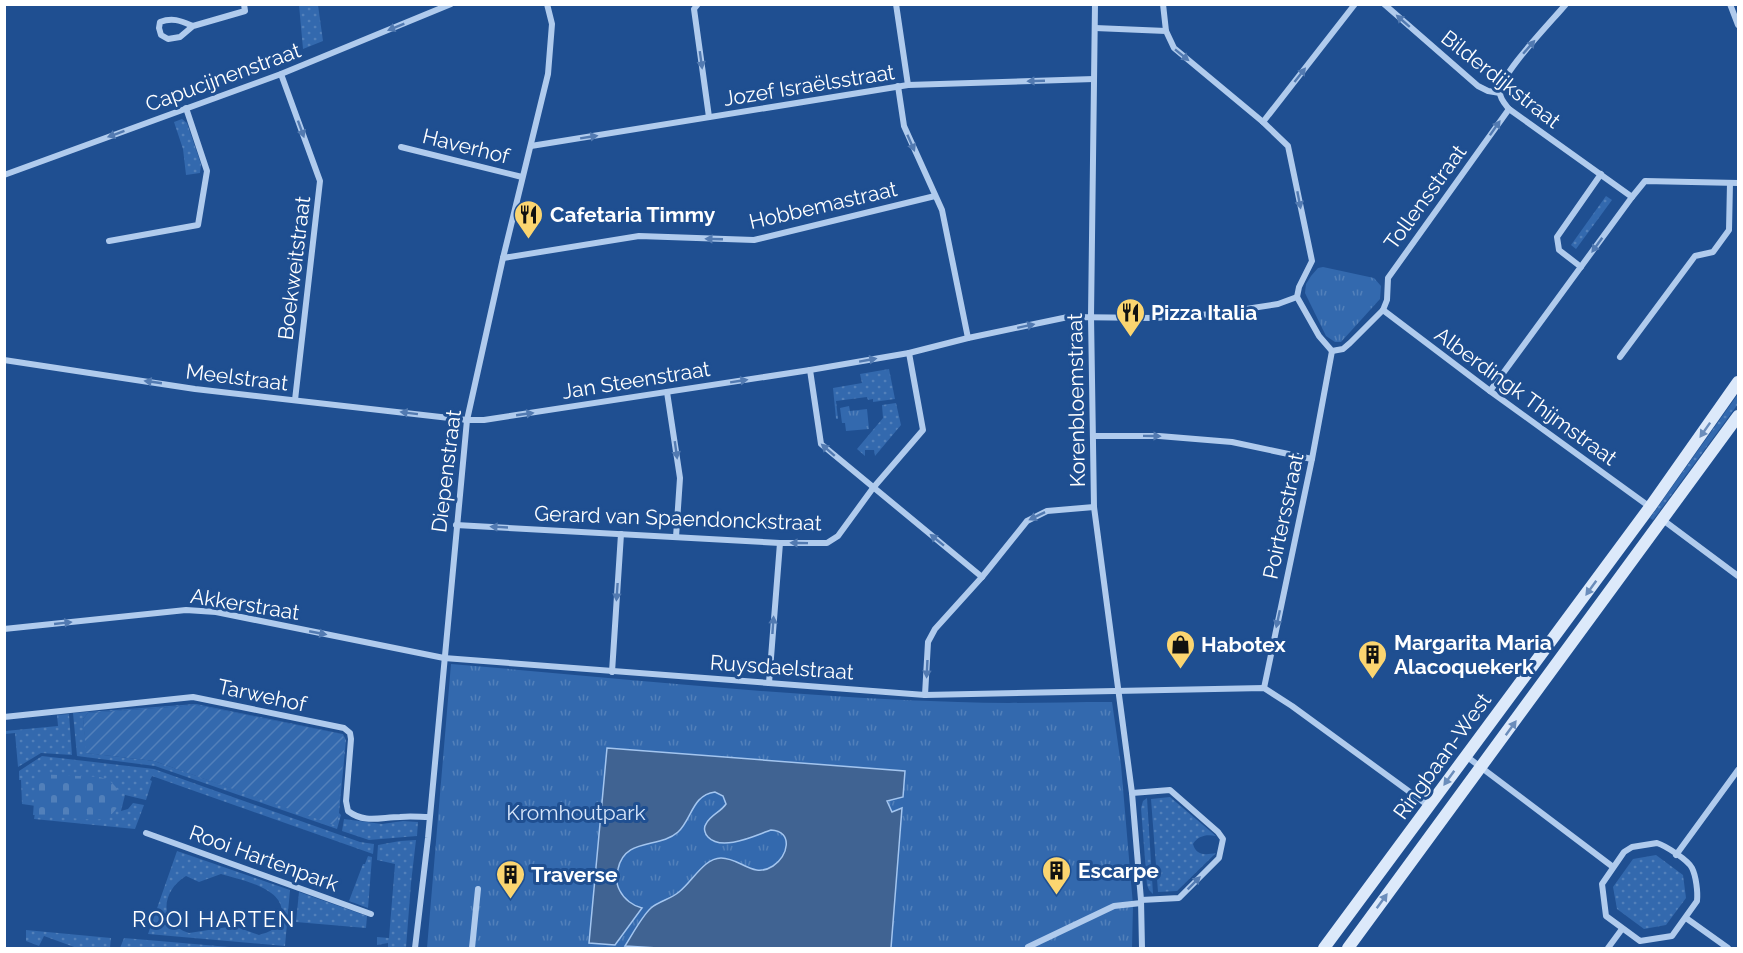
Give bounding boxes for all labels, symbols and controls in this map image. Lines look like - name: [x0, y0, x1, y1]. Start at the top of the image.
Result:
- one-way arrow: [1396, 15, 1411, 28]
- one-way arrow: [387, 22, 405, 32]
- street label: Bilderdijkstraat: [1436, 25, 1566, 133]
- street label: Capucijnenstraat: [142, 37, 304, 117]
- one-way arrow: [1523, 39, 1536, 55]
- one-way arrow: [1174, 48, 1190, 61]
- one-way arrow: [696, 51, 706, 70]
- street label: Jozef Israëlsstraat: [722, 59, 896, 111]
- one-way arrow: [1293, 68, 1305, 83]
- one-way arrow: [1026, 76, 1045, 86]
- one-way arrow: [296, 120, 306, 138]
- one-way arrow: [1489, 120, 1501, 136]
- street label: Haverhof: [420, 123, 513, 169]
- one-way arrow: [107, 129, 125, 139]
- one-way arrow: [579, 132, 598, 141]
- one-way arrow: [907, 134, 917, 152]
- street label: Tollensstraat: [1379, 140, 1471, 254]
- street label: Hobbemastraat: [747, 176, 899, 234]
- one-way arrow: [1295, 190, 1304, 209]
- street label: Boekweitstraat: [273, 195, 315, 341]
- restaurant icon: Cafetaria Timmy: [513, 198, 545, 240]
- place label: Cafetaria Timmy: [550, 202, 716, 227]
- one-way arrow: [704, 234, 723, 243]
- one-way arrow: [1591, 236, 1603, 252]
- restaurant icon: Pizza Italia: [1114, 296, 1146, 338]
- place label: Pizza Italia: [1151, 300, 1257, 325]
- street label: Korenbloemstraat: [1062, 313, 1090, 487]
- one-way arrow: [1016, 321, 1035, 330]
- street label: Alberdingk Thijmstraat: [1430, 322, 1622, 470]
- one-way arrow: [858, 355, 877, 364]
- street label: Jan Steenstraat: [560, 356, 712, 404]
- street label: Meelstraat: [184, 358, 290, 396]
- one-way arrow: [729, 377, 748, 386]
- one-way arrow: [143, 378, 162, 387]
- street label: Diepenstraat: [426, 408, 466, 534]
- one-way arrow: [400, 409, 419, 418]
- one-way arrow: [516, 409, 535, 418]
- one-way arrow: [1700, 422, 1711, 438]
- one-way arrow: [1142, 431, 1161, 441]
- one-way arrow: [671, 441, 680, 460]
- one-way arrow: [821, 443, 836, 457]
- street label: Poirtersstraat: [1257, 451, 1309, 581]
- street label: Gerard van Spaendonckstraat: [534, 500, 822, 536]
- one-way arrow: [1028, 511, 1045, 521]
- one-way arrow: [490, 523, 509, 532]
- one-way arrow: [929, 534, 944, 547]
- one-way arrow: [790, 538, 809, 548]
- one-way arrow: [1585, 580, 1597, 596]
- street label: Akkerstraat: [189, 583, 301, 625]
- one-way arrow: [613, 583, 622, 602]
- one-way arrow: [1273, 609, 1282, 628]
- one-way arrow: [769, 615, 778, 634]
- one-way arrow: [53, 618, 72, 628]
- shop icon: Habotex: [1164, 628, 1196, 670]
- one-way arrow: [309, 629, 328, 638]
- place label: Margarita Maria Alacoquekerk: [1394, 630, 1552, 679]
- place label: Habotex: [1201, 632, 1287, 657]
- building icon: Margarita Maria Alacoquekerk: [1357, 638, 1389, 680]
- street label: Ruysdaelstraat: [709, 650, 855, 684]
- one-way arrow: [922, 660, 931, 679]
- street label: Tarwehof: [215, 673, 310, 717]
- street label: Ringbaan-West: [1388, 688, 1496, 824]
- one-way arrow: [1504, 720, 1516, 735]
- one-way arrow: [1444, 771, 1456, 786]
- park label: Kromhoutpark: [506, 800, 646, 825]
- street label: Rooi Hartenpark: [186, 819, 342, 897]
- building icon: Escarpe: [1041, 854, 1073, 896]
- building icon: Traverse: [494, 858, 526, 900]
- place label: Escarpe: [1078, 858, 1159, 883]
- place label: Traverse: [531, 862, 618, 887]
- one-way arrow: [1186, 877, 1200, 891]
- one-way arrow: [1376, 894, 1388, 909]
- district label: ROOI HARTEN: [132, 906, 296, 932]

